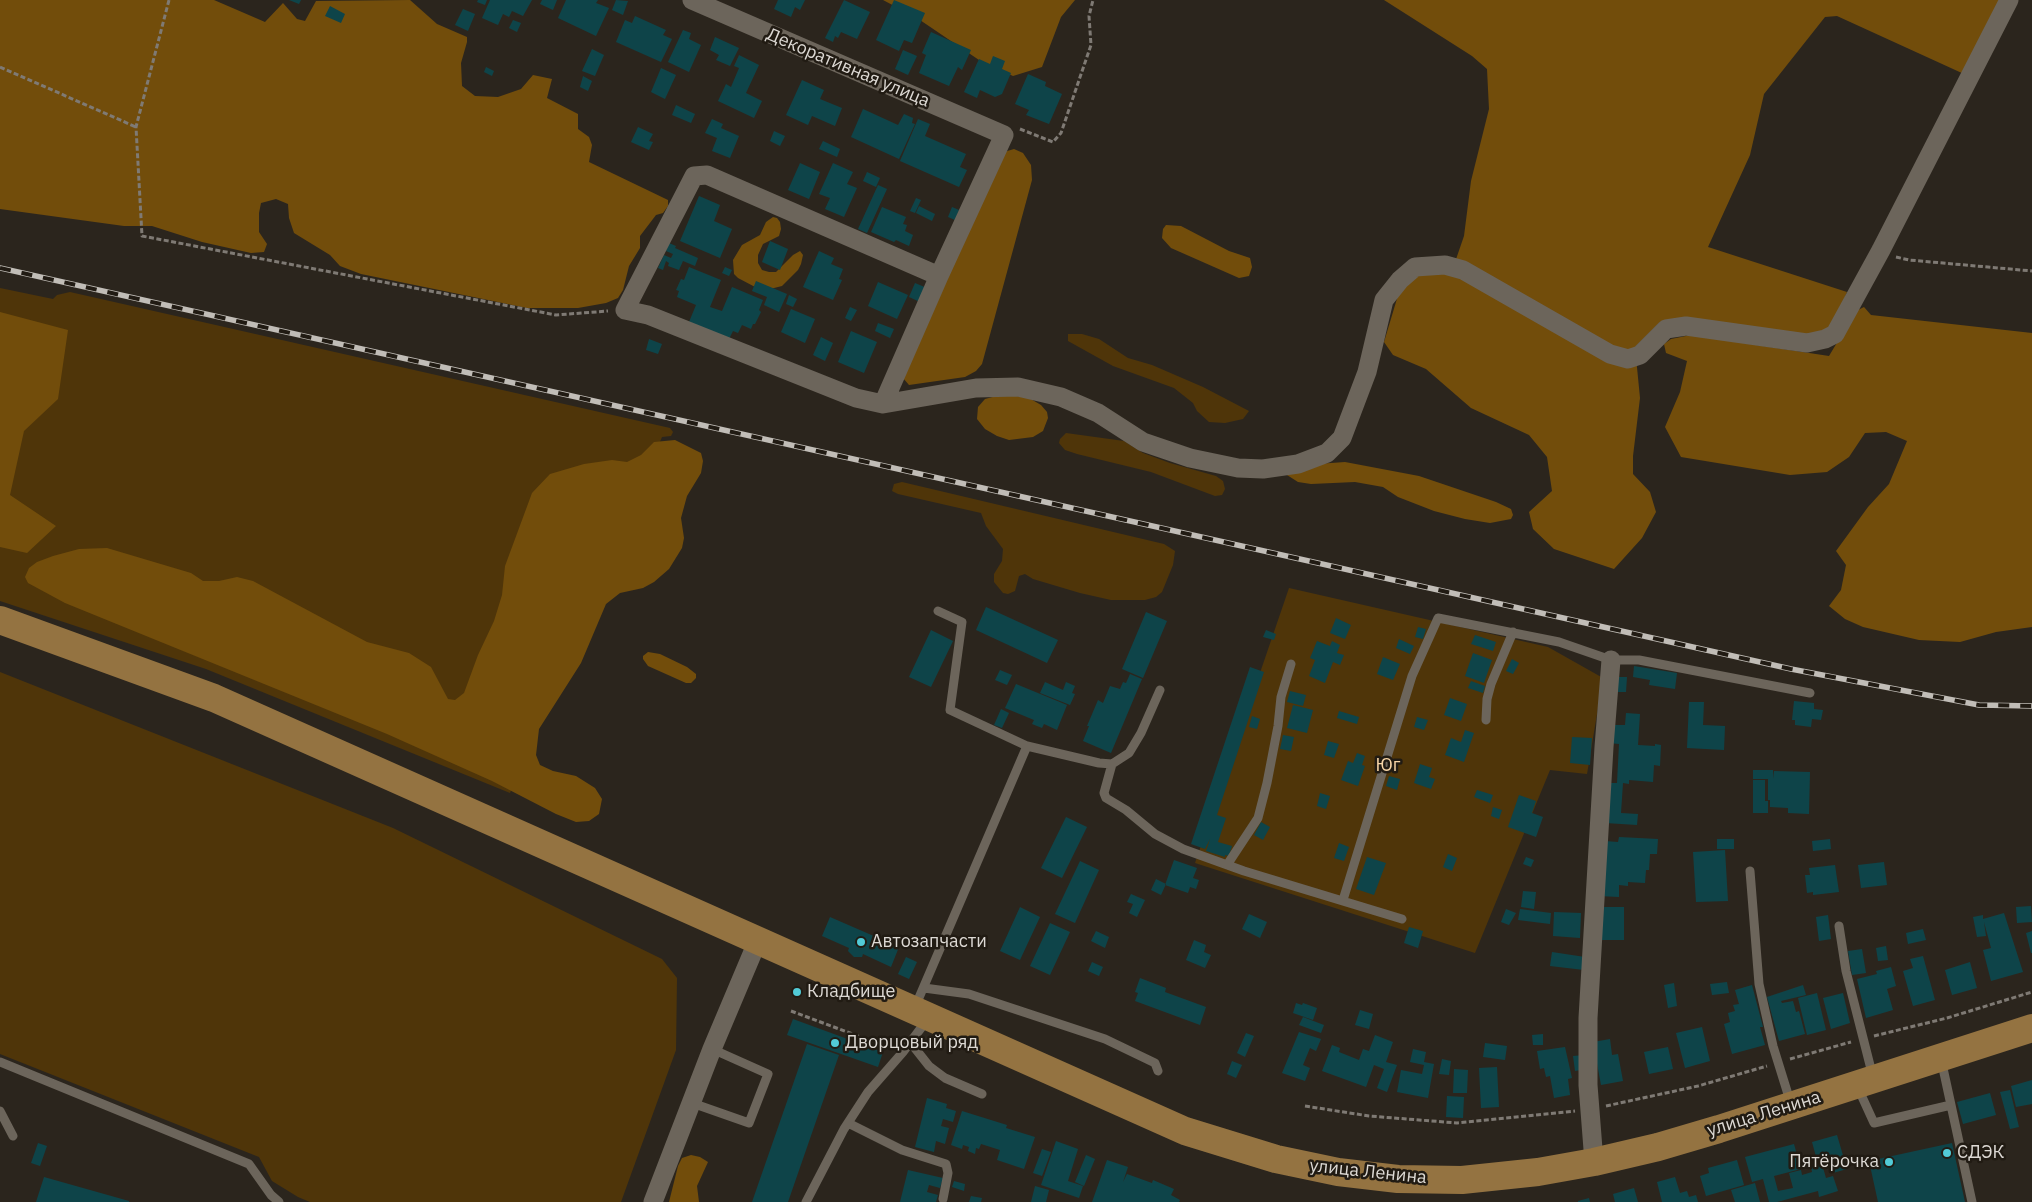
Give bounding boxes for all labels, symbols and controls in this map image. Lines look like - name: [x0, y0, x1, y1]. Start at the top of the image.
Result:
- street label: Декоративная улица: [763, 24, 933, 112]
- park label: Юг: [1375, 755, 1401, 777]
- place label: Автозапчасти: [871, 931, 987, 953]
- marker: Автозапчасти: [855, 936, 867, 948]
- place label: Кладбище: [807, 981, 895, 1003]
- marker: Кладбище: [791, 986, 803, 998]
- place label: Дворцовый ряд: [845, 1032, 978, 1054]
- marker: Дворцовый ряд: [829, 1037, 841, 1049]
- street label: улица Ленина: [1705, 1086, 1823, 1142]
- place label: СДЭК: [1957, 1142, 2004, 1164]
- marker: СДЭК: [1941, 1147, 1953, 1159]
- place label: Пятёрочка: [1789, 1151, 1879, 1173]
- street label: улица Ленина: [1308, 1155, 1428, 1189]
- marker: Пятёрочка: [1883, 1156, 1895, 1168]

